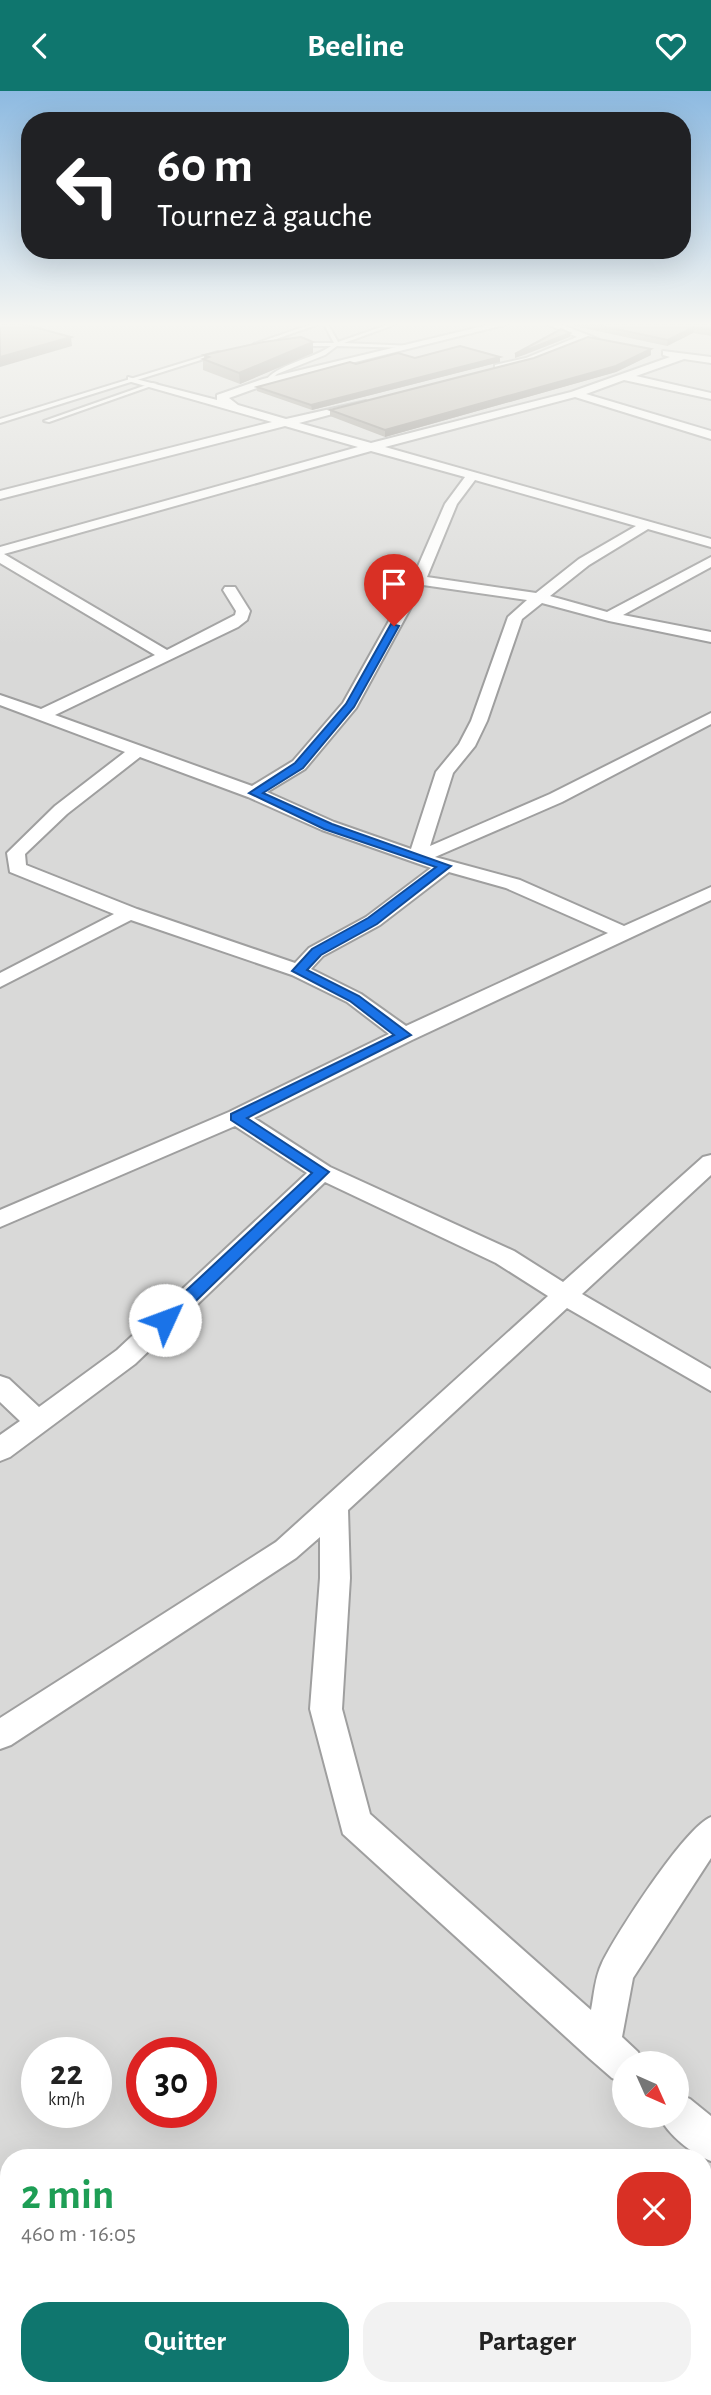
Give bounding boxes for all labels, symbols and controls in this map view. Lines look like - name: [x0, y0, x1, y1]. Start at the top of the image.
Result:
- icon: back: [21, 27, 59, 65]
- icon: heart: [652, 27, 690, 65]
- text: Beeline: [307, 30, 404, 62]
- icon: left: [42, 140, 133, 231]
- text: 60 m: [157, 142, 253, 191]
- text: Tournez à gauche: [157, 200, 372, 232]
- pin: [364, 554, 424, 626]
- icon: arrive: [375, 565, 413, 603]
- position arrow: [128, 1283, 202, 1357]
- speed limit sign: 30: [126, 2037, 217, 2128]
- north arrow: [612, 2051, 690, 2128]
- map controls: [612, 2051, 689, 2128]
- text: 22: [50, 2056, 83, 2091]
- text: km/h: [48, 2091, 85, 2109]
- button: close: [617, 2172, 691, 2246]
- text: 2 min: [21, 2174, 114, 2216]
- text: 460 m · 16:05: [21, 2223, 136, 2246]
- button: Quitter: [21, 2302, 349, 2382]
- button: Partager: [363, 2302, 691, 2382]

